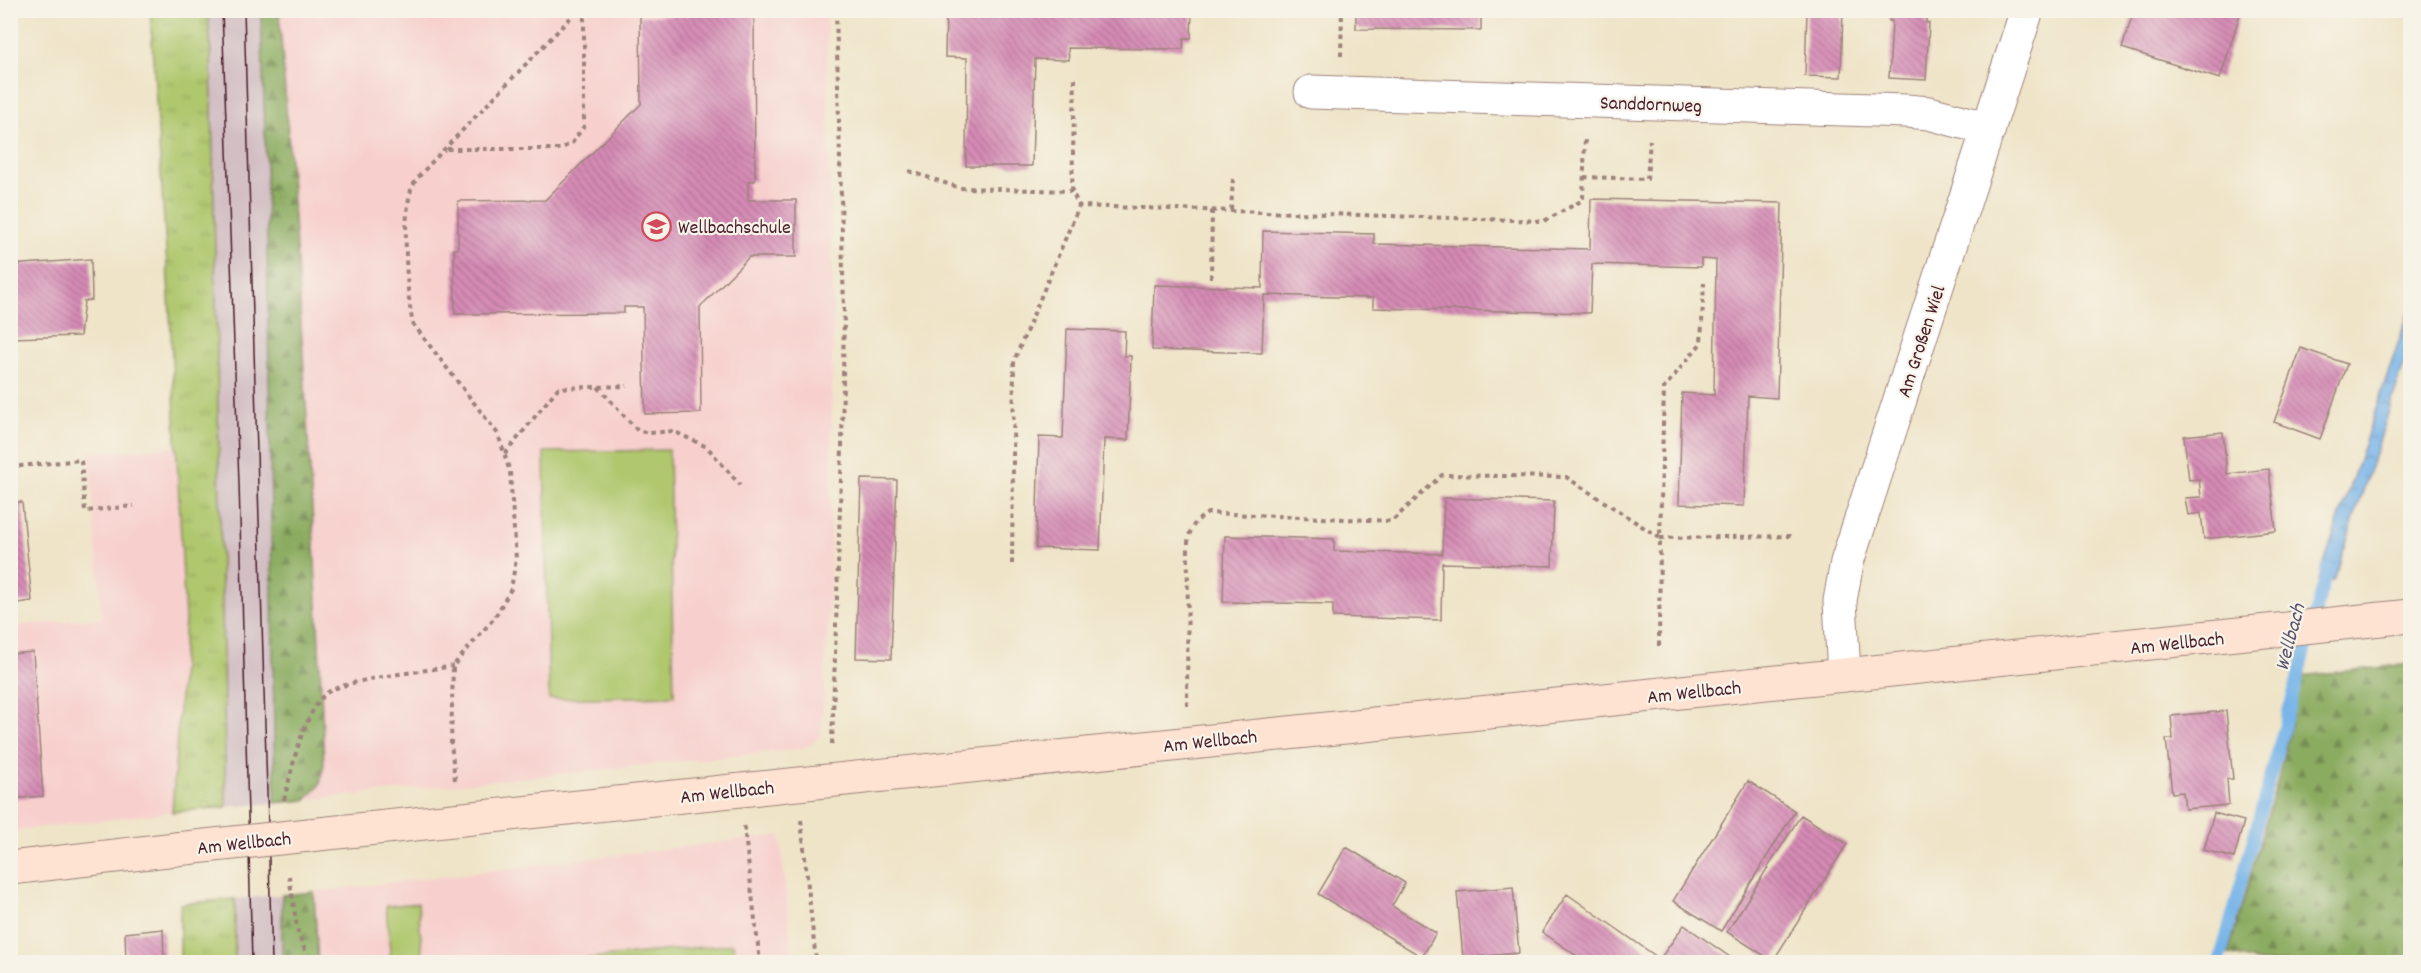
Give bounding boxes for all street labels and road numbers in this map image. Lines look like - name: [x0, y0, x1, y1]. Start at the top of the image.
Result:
- street label: Sanddornweg: [1599, 90, 1702, 122]
- street label: Am Großen Wiel: [1892, 282, 1954, 402]
- street label: Am Wellbach: [2129, 626, 2226, 664]
- street label: Am Wellbach: [1646, 675, 1743, 713]
- street label: Am Wellbach: [1162, 724, 1259, 762]
- street label: Am Wellbach: [679, 775, 776, 813]
- street label: Am Wellbach: [196, 826, 293, 864]

